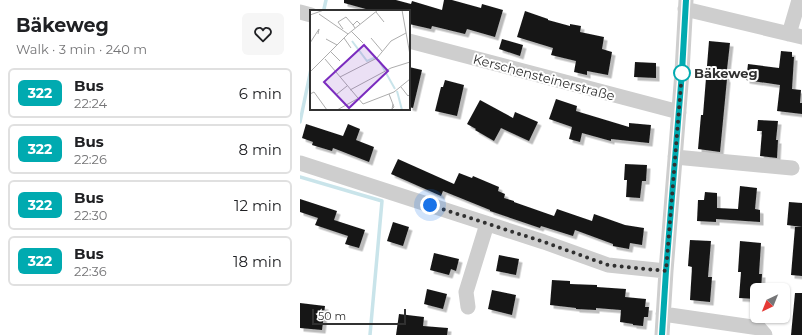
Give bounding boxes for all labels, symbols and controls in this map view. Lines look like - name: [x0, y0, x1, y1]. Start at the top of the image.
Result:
- inset map: [310, 10, 410, 110]
- button: heart: [242, 13, 284, 55]
- text: Bäkeweg: [16, 14, 109, 37]
- text: Walk · 3 min · 240 m: [16, 41, 147, 57]
- street label: Kerschensteinerstraße: [471, 50, 617, 104]
- marker: Bäkeweg: [673, 64, 691, 82]
- place label: Bäkeweg: [694, 65, 758, 81]
- text: Bus: [74, 76, 104, 95]
- text: 322: [28, 84, 52, 102]
- text: 6 min: [239, 84, 282, 103]
- text: 22:24: [74, 95, 107, 111]
- text: Bus: [74, 132, 104, 151]
- text: 322: [28, 140, 52, 158]
- text: 8 min: [238, 140, 282, 159]
- text: 22:26: [74, 151, 107, 167]
- text: Bus: [74, 188, 104, 207]
- your location: [420, 195, 440, 215]
- text: 322: [28, 196, 52, 214]
- text: 12 min: [234, 196, 282, 215]
- text: 22:30: [74, 207, 107, 223]
- text: Bus: [74, 244, 104, 263]
- text: 322: [28, 252, 52, 270]
- text: 18 min: [233, 252, 282, 271]
- text: 22:36: [74, 263, 107, 279]
- north arrow: [750, 283, 790, 323]
- map controls: [750, 283, 790, 323]
- scale bar: [312, 307, 406, 326]
- text: 50 m: [318, 309, 346, 323]

